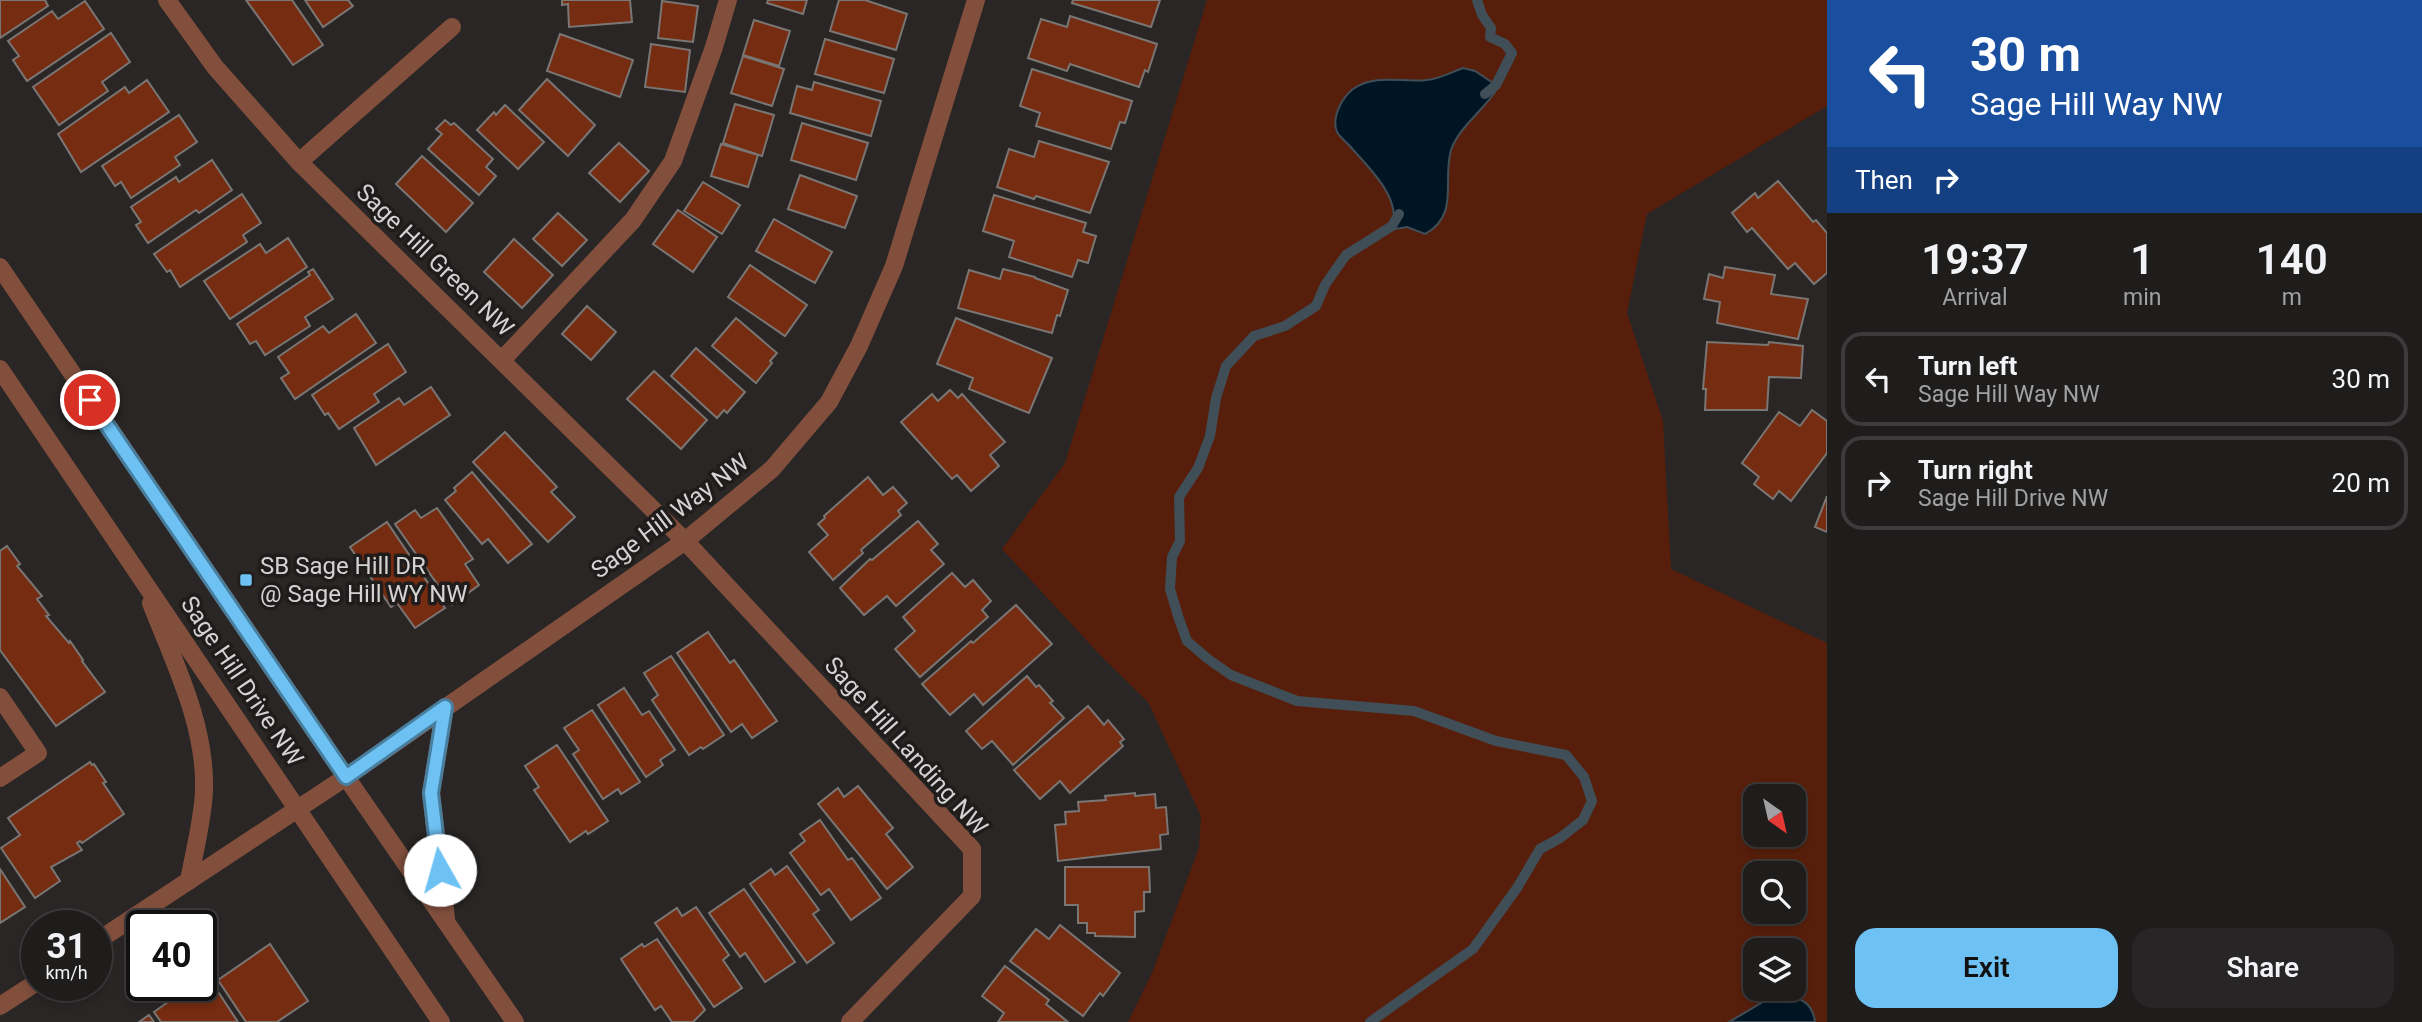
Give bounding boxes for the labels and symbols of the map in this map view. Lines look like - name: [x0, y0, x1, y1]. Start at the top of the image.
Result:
- street label: Sage Hill Green NW: [351, 178, 519, 342]
- pin: [60, 370, 120, 430]
- street label: Sage Hill Way NW: [586, 448, 754, 584]
- place label: SB Sage Hill DR @ Sage Hill WY NW: [260, 552, 468, 608]
- marker: SB Sage Hill DR @ Sage Hill WY NW: [238, 572, 254, 588]
- street label: Sage Hill Drive NW: [175, 591, 309, 771]
- street label: Sage Hill Landing NW: [819, 651, 993, 841]
- north arrow: [1743, 784, 1806, 847]
- position arrow: [403, 833, 477, 907]
- speed limit sign: 40: [126, 910, 217, 1001]

